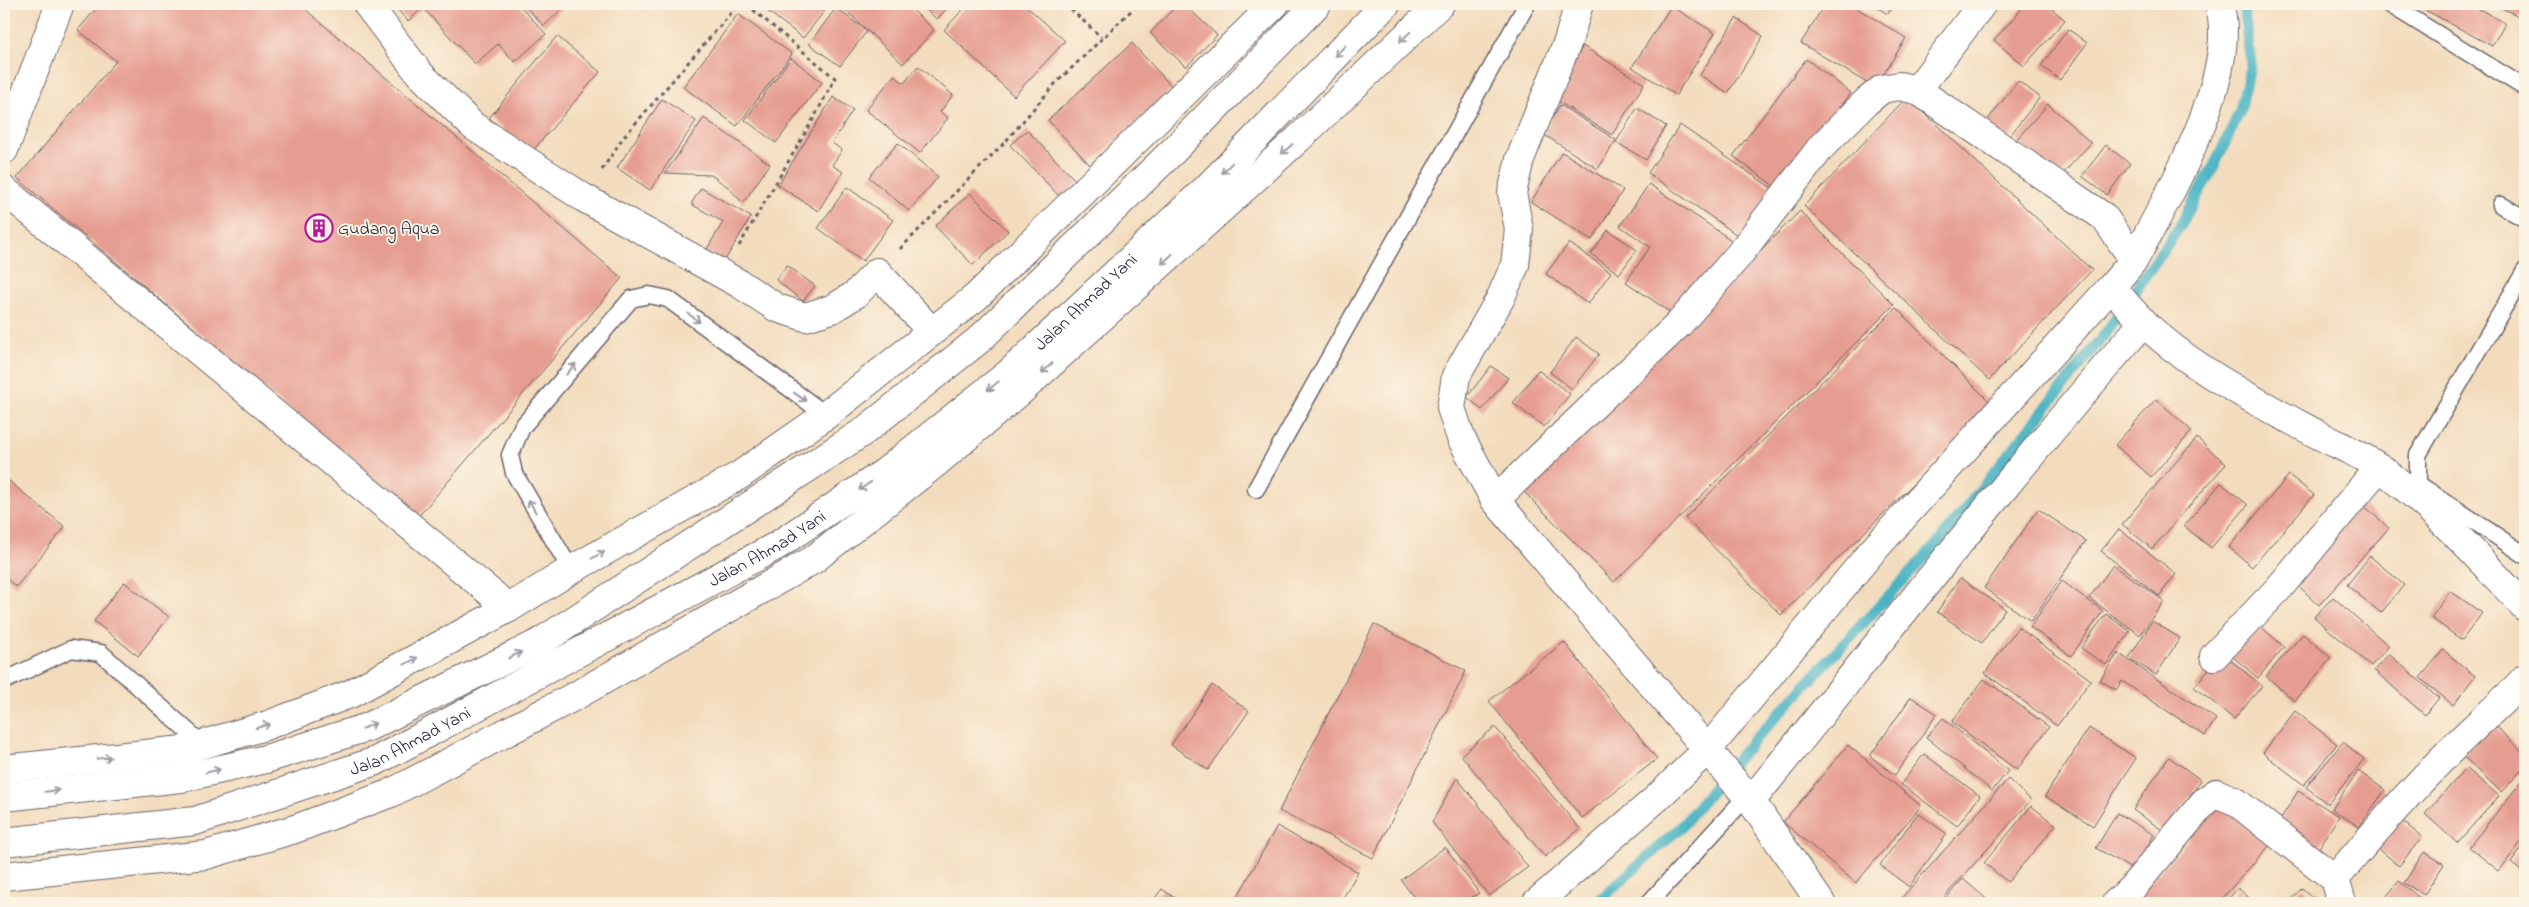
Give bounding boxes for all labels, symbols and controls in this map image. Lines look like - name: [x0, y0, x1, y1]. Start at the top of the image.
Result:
- one-way arrow: [1399, 31, 1411, 43]
- one-way arrow: [1334, 45, 1346, 57]
- one-way arrow: [1281, 143, 1294, 155]
- one-way arrow: [1221, 161, 1233, 173]
- building icon: Gudang Aqua: [304, 213, 334, 243]
- place label: Gudang Aqua: [338, 217, 439, 244]
- street label: Jalan Ahmad Yani: [1029, 248, 1144, 358]
- one-way arrow: [1160, 253, 1173, 264]
- one-way arrow: [687, 313, 701, 323]
- one-way arrow: [1040, 362, 1053, 374]
- one-way arrow: [566, 363, 577, 376]
- one-way arrow: [986, 381, 1000, 391]
- one-way arrow: [793, 391, 806, 402]
- one-way arrow: [858, 481, 872, 491]
- one-way arrow: [527, 499, 537, 513]
- street label: Jalan Ahmad Yani: [704, 505, 832, 595]
- one-way arrow: [591, 550, 606, 560]
- one-way arrow: [507, 650, 522, 659]
- one-way arrow: [404, 656, 419, 666]
- street label: Jalan Ahmad Yani: [347, 701, 476, 784]
- one-way arrow: [255, 721, 271, 731]
- one-way arrow: [361, 721, 376, 730]
- one-way arrow: [96, 753, 112, 763]
- one-way arrow: [205, 766, 221, 775]
- one-way arrow: [44, 787, 60, 796]

